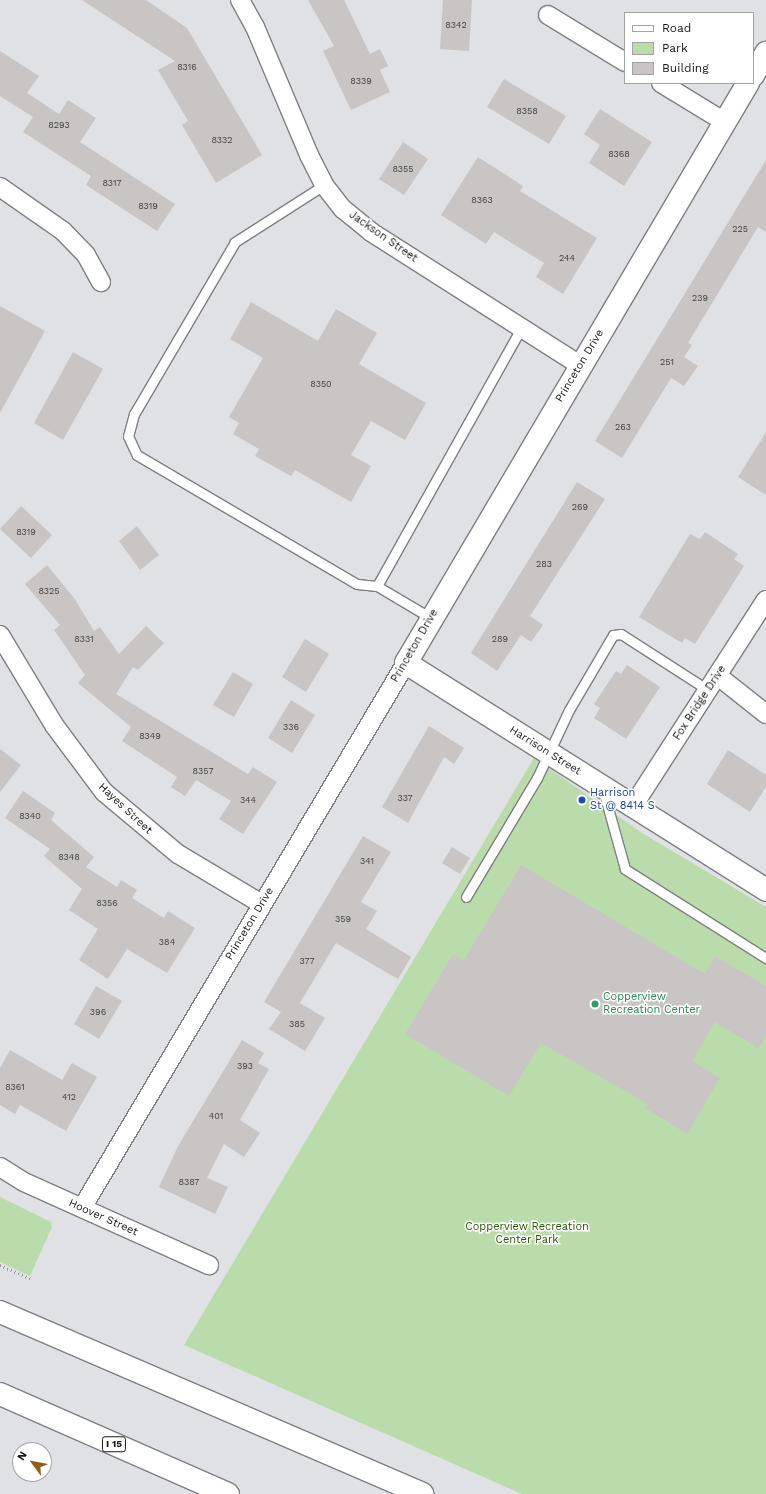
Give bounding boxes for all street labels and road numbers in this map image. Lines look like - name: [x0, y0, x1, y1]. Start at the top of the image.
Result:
- street label: Jackson Street: [346, 208, 420, 266]
- street label: Princeton Drive: [553, 327, 607, 405]
- street label: Princeton Drive: [389, 607, 441, 685]
- street label: Fox Bridge Drive: [671, 663, 729, 743]
- street label: Harrison Street: [507, 724, 583, 778]
- street label: Hayes Street: [95, 781, 155, 837]
- street label: Princeton Drive: [223, 885, 277, 963]
- street label: Hoover Street: [66, 1197, 140, 1239]
- road number: I 15: [101, 1436, 127, 1452]

